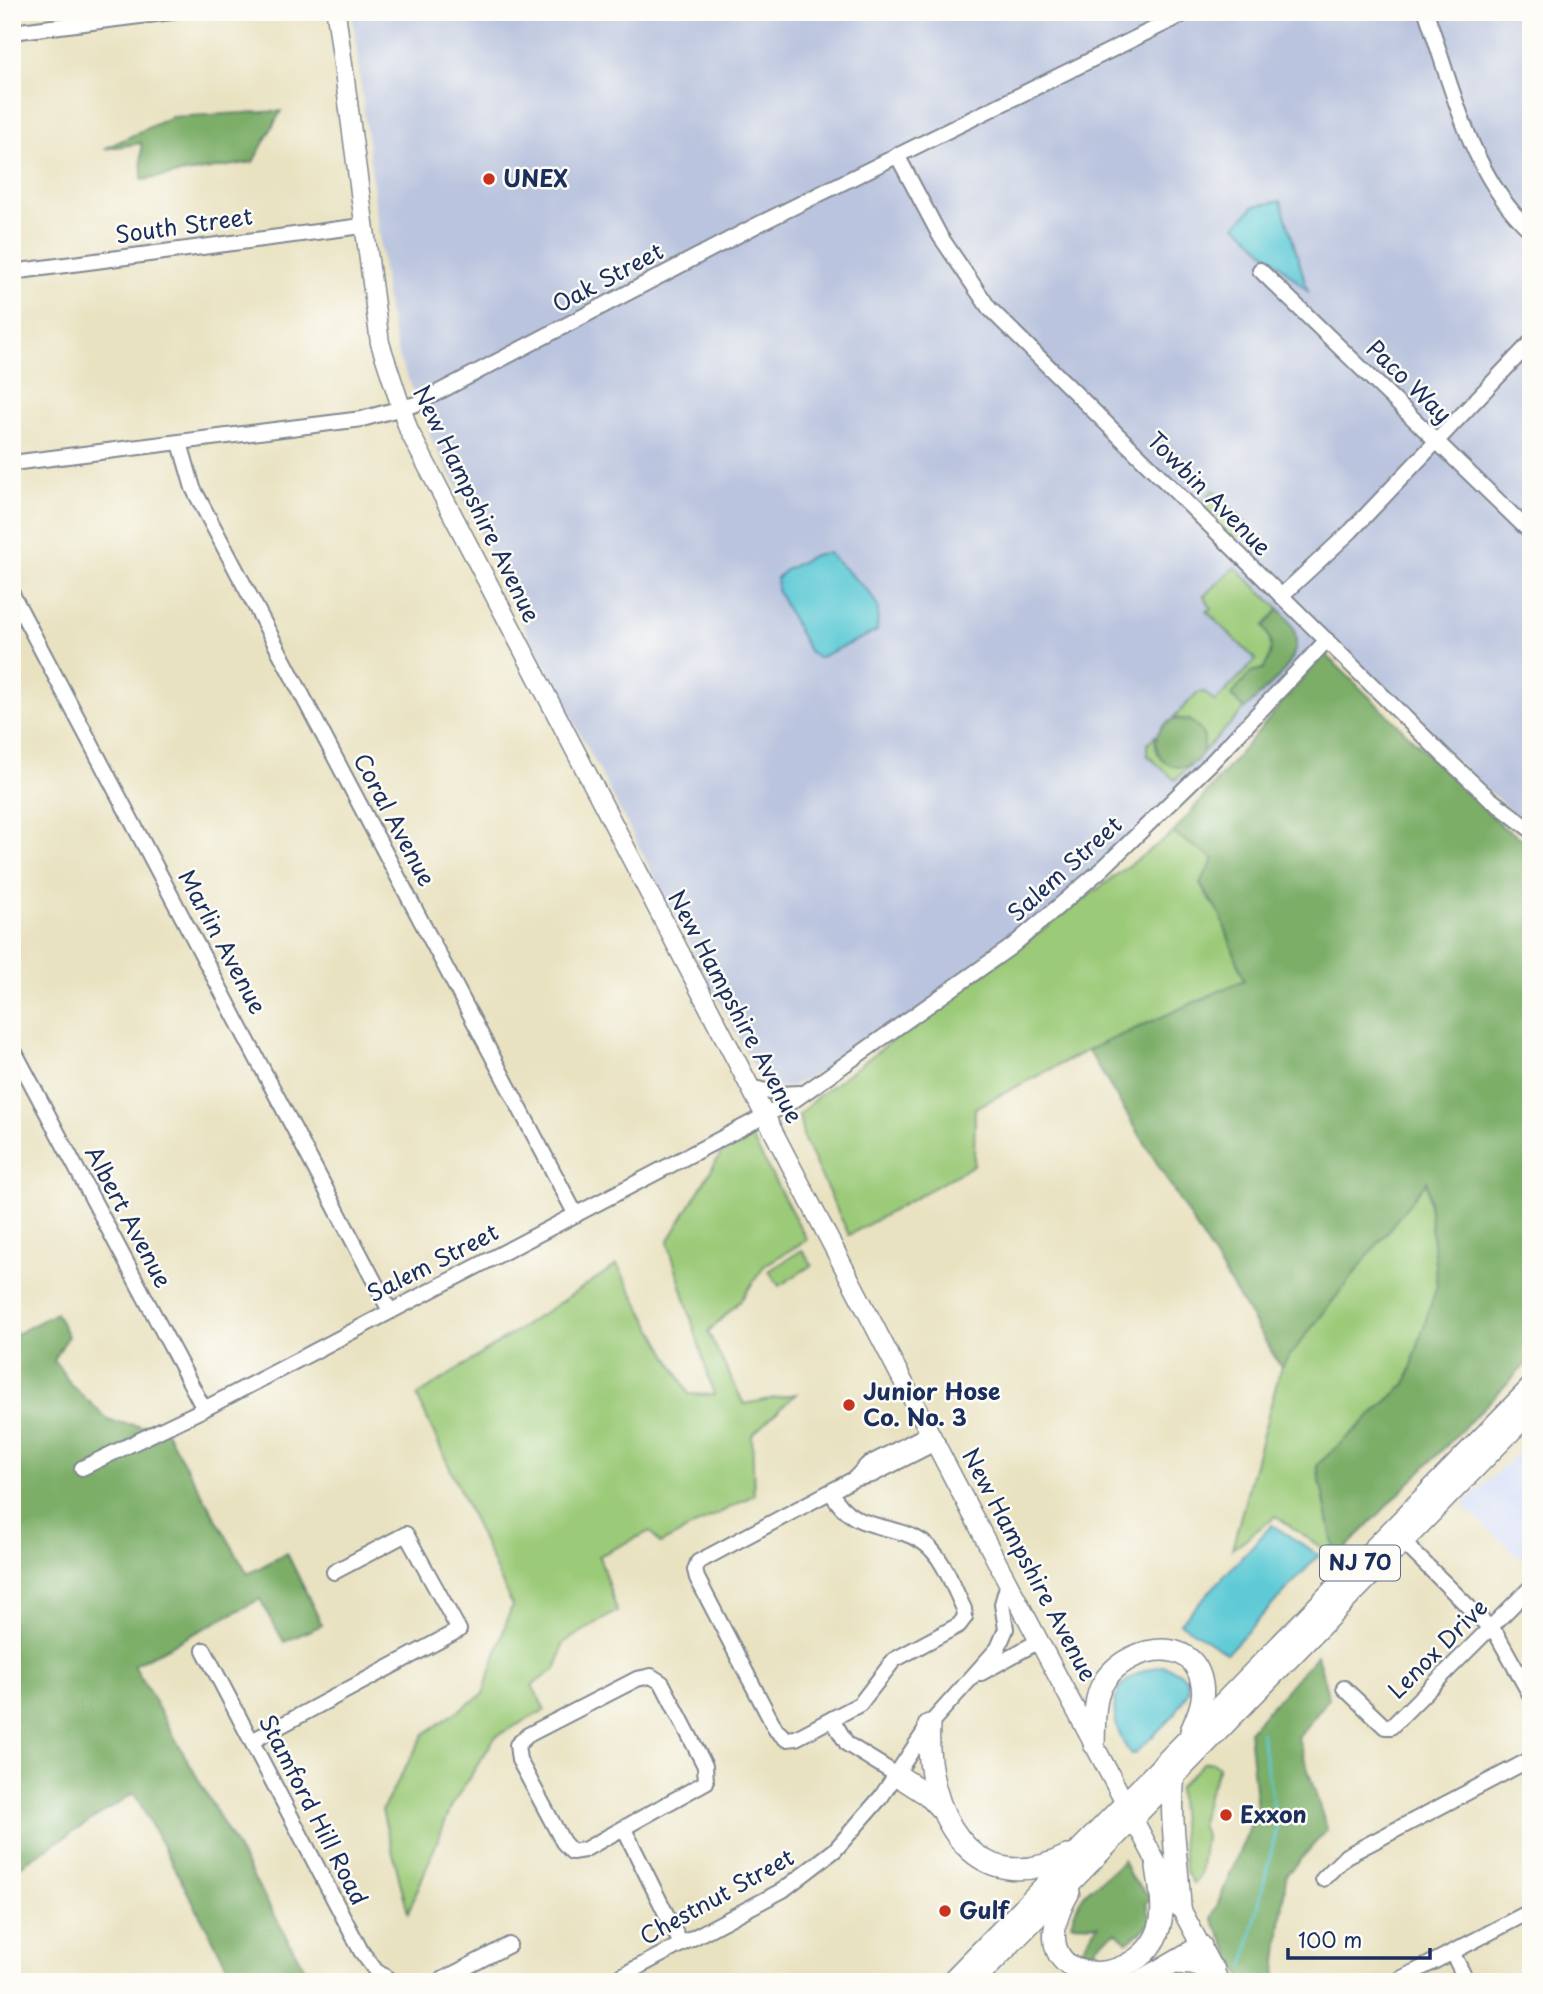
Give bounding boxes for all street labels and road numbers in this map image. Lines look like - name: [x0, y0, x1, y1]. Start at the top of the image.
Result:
- street label: South Street: [113, 198, 255, 251]
- street label: Oak Street: [546, 233, 669, 321]
- street label: Paco Way: [1359, 331, 1461, 431]
- street label: New Hampshire Avenue: [405, 379, 550, 628]
- street label: Towbin Avenue: [1140, 423, 1280, 563]
- street label: Coral Avenue: [345, 746, 445, 892]
- street label: Salem Street: [999, 807, 1129, 929]
- street label: Marlin Avenue: [171, 863, 276, 1020]
- street label: New Hampshire Avenue: [660, 883, 813, 1129]
- street label: Albert Avenue: [77, 1139, 181, 1294]
- street label: Salem Street: [361, 1214, 504, 1310]
- street label: New Hampshire Avenue: [954, 1441, 1107, 1687]
- road number: NJ 70: [1320, 1546, 1400, 1580]
- street label: Lenox Drive: [1379, 1590, 1495, 1706]
- street label: Stamford Hill Road: [251, 1708, 378, 1911]
- street label: Chestnut Street: [633, 1839, 800, 1953]

